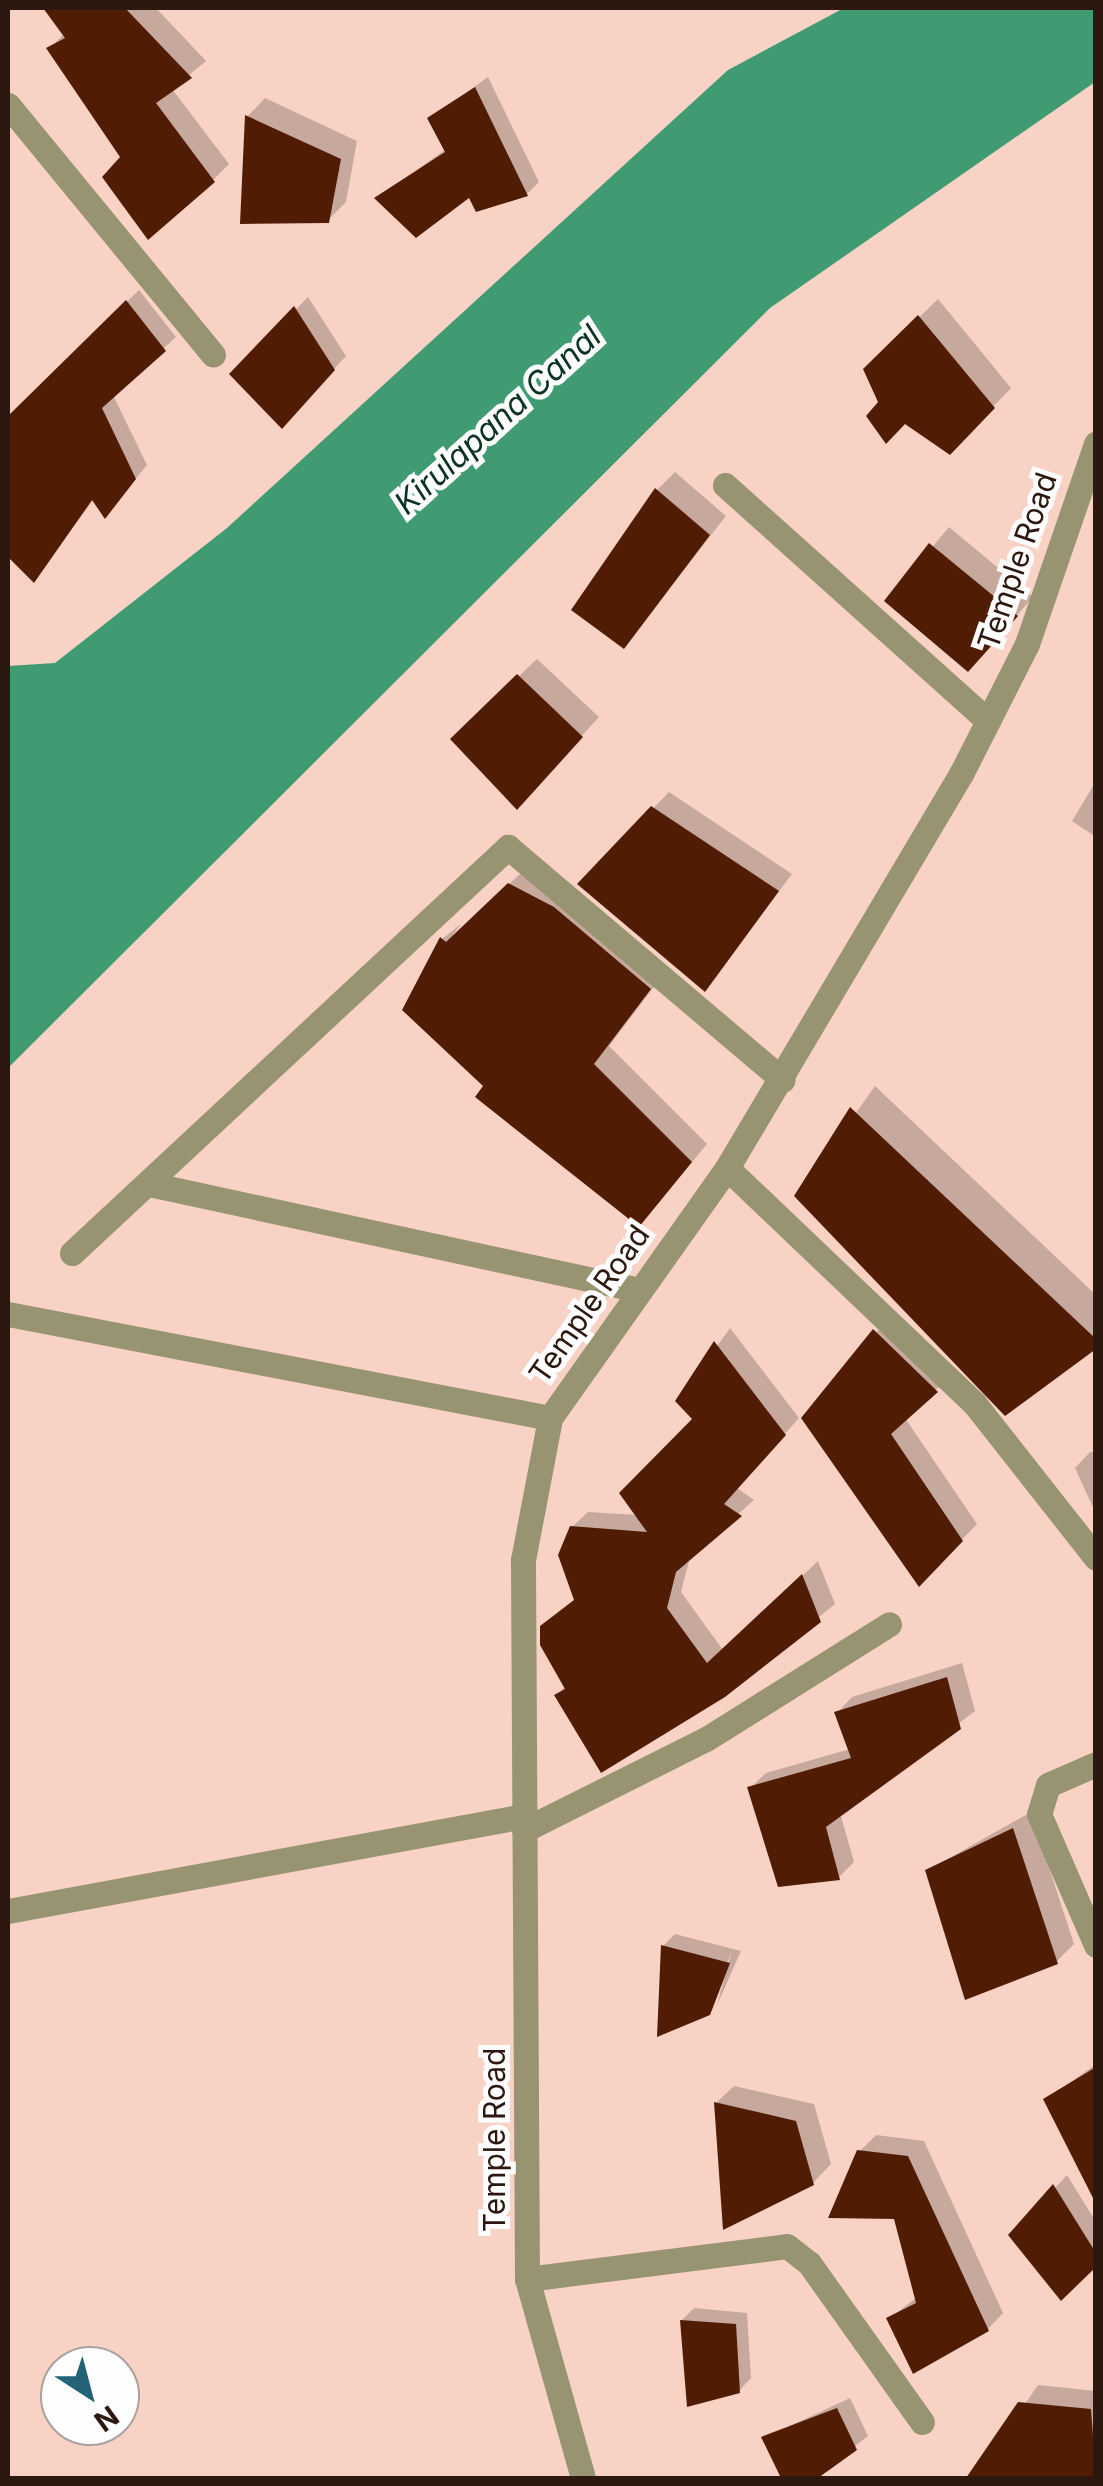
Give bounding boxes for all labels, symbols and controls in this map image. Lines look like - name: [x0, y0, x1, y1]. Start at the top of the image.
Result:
- water label: Kirulapana Canal: [387, 317, 609, 523]
- street label: Temple Road: [970, 468, 1064, 654]
- street label: Temple Road: [521, 1218, 657, 1390]
- street label: Temple Road: [476, 2048, 512, 2232]
- north arrow: [40, 2346, 140, 2446]
- text: N: [88, 2399, 125, 2439]

